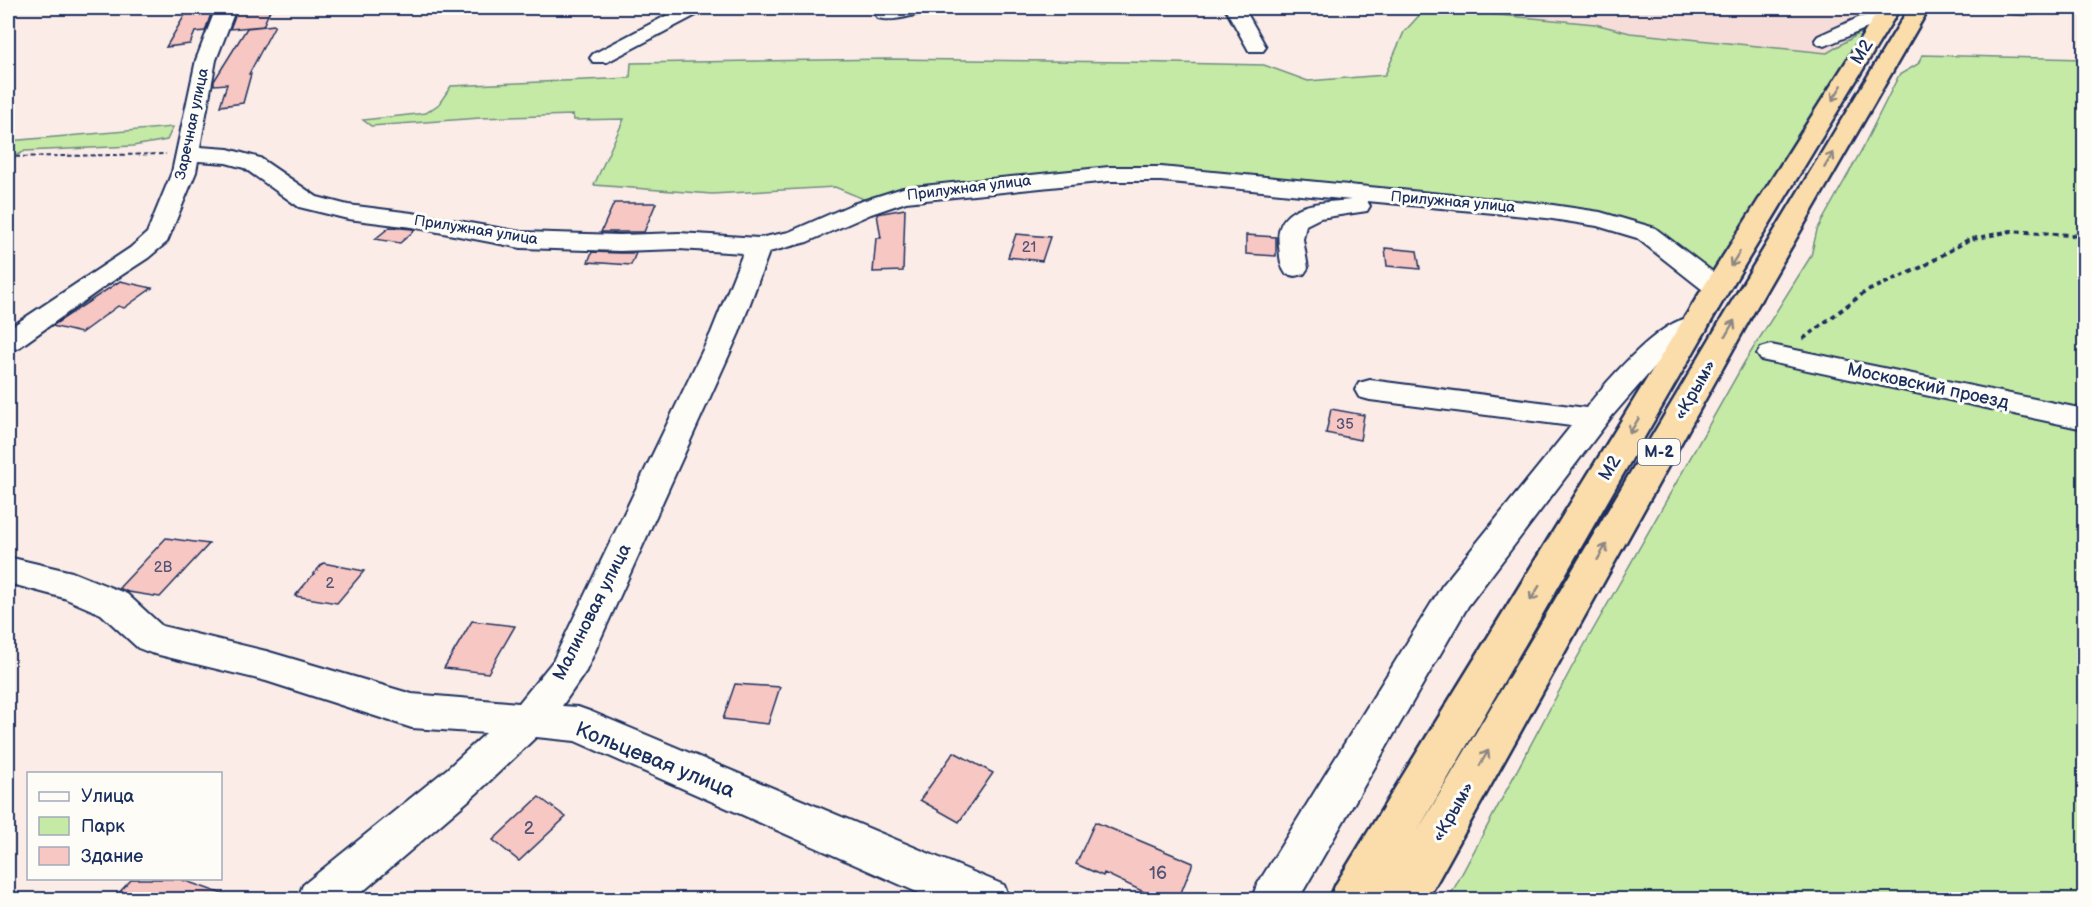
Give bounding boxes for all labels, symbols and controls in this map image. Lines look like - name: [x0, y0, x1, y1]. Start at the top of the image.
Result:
- street label: М2: [1846, 35, 1878, 68]
- street label: Заречная улица: [171, 66, 213, 181]
- one-way arrow: [1831, 84, 1843, 101]
- one-way arrow: [1824, 152, 1836, 169]
- street label: Прилужная улица: [906, 171, 1032, 205]
- street label: Прилужная улица: [1390, 187, 1516, 217]
- street label: Прилужная улица: [413, 211, 539, 249]
- house number: 21: [1022, 238, 1036, 257]
- one-way arrow: [1728, 250, 1740, 267]
- one-way arrow: [1724, 320, 1736, 337]
- street label: «Крым»: [1669, 356, 1721, 424]
- street label: Московский проезд: [1845, 359, 2011, 413]
- house number: 35: [1336, 415, 1354, 434]
- one-way arrow: [1628, 417, 1640, 434]
- road number: М-2: [1638, 439, 1680, 465]
- street label: М2: [1594, 451, 1626, 484]
- street label: Малиновая улица: [549, 540, 636, 684]
- one-way arrow: [1596, 544, 1608, 561]
- house number: 2В: [154, 558, 173, 577]
- house number: 2: [326, 574, 335, 593]
- one-way arrow: [1528, 584, 1540, 601]
- street label: Кольцевая улица: [572, 717, 739, 804]
- one-way arrow: [1478, 750, 1490, 767]
- legend: [27, 772, 222, 880]
- street label: «Крым»: [1427, 778, 1479, 846]
- text: Улица: [81, 786, 135, 807]
- text: Парк: [81, 816, 125, 837]
- house number: 2: [524, 818, 535, 839]
- text: Здание: [81, 846, 143, 867]
- house number: 16: [1149, 863, 1167, 884]

